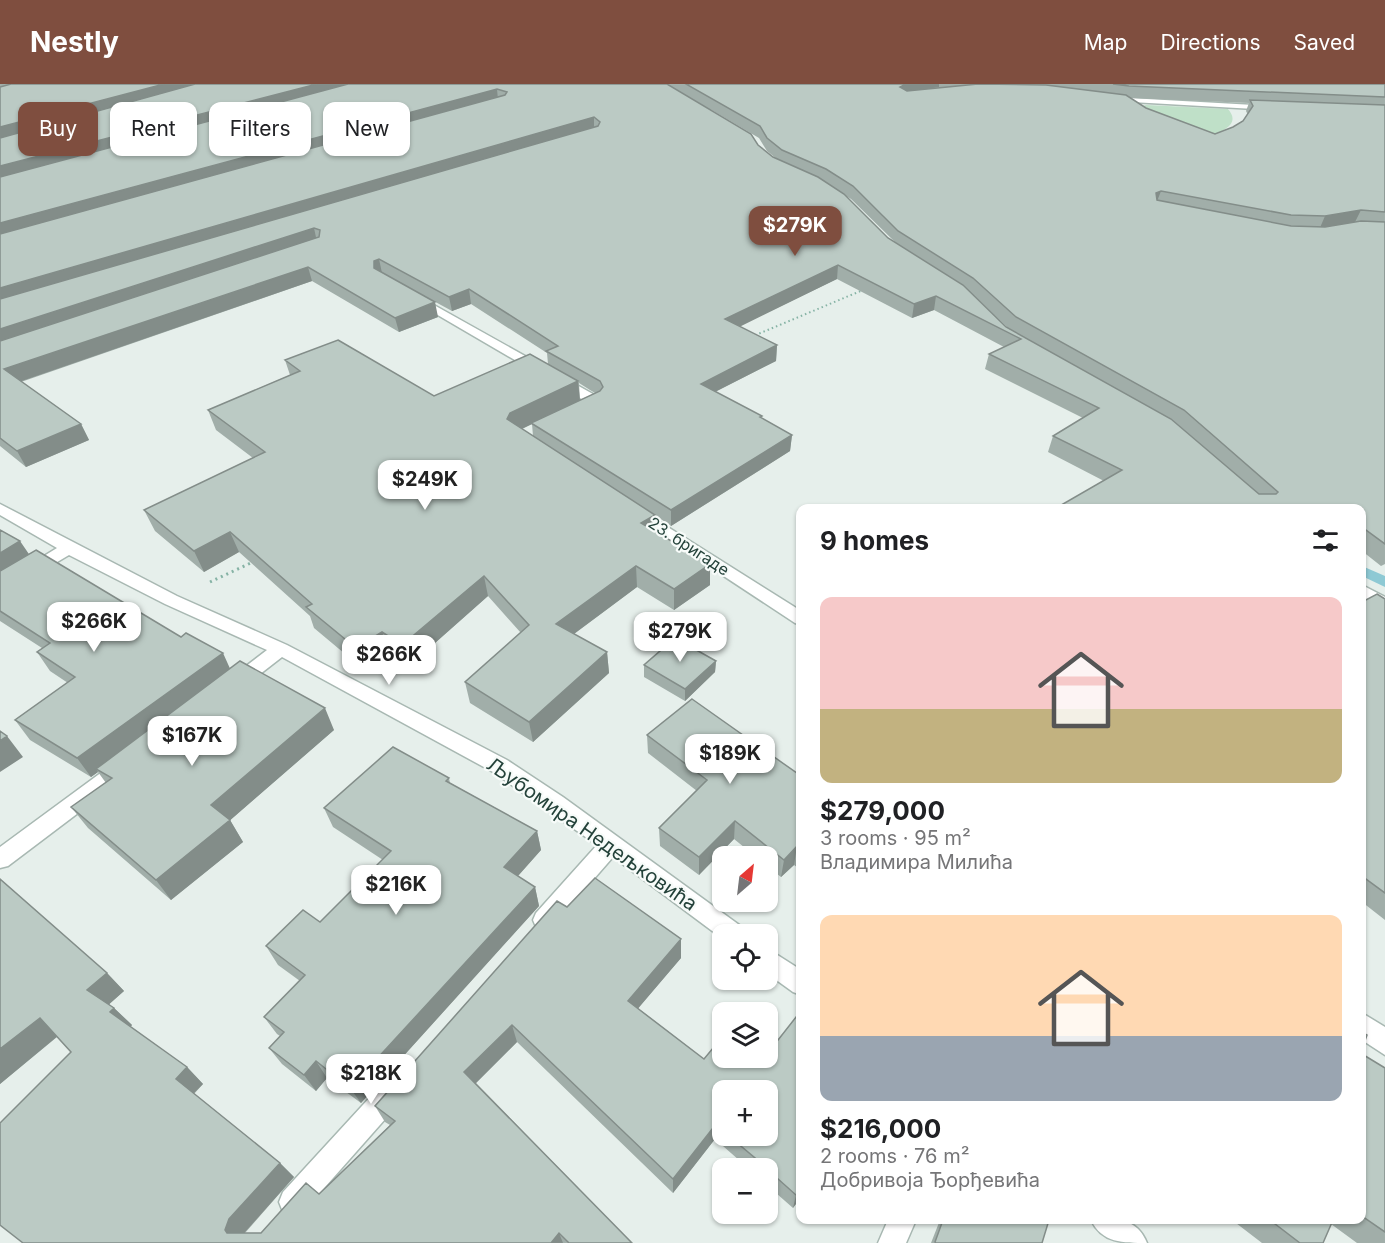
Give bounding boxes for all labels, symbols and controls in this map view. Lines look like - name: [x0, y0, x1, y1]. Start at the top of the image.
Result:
- text: Nestly: [30, 25, 119, 59]
- text: Map: [1084, 30, 1127, 55]
- text: Directions: [1160, 30, 1261, 55]
- text: Saved: [1294, 30, 1355, 55]
- chip: Buy: [18, 102, 98, 156]
- chip: Rent: [110, 102, 197, 156]
- chip: Filters: [209, 102, 311, 156]
- chip: New: [323, 102, 410, 156]
- pin: $279K: [753, 206, 837, 257]
- text: $279K: [763, 213, 827, 237]
- pin: $249K: [383, 460, 467, 511]
- text: $249K: [392, 467, 458, 491]
- street label: 23. бригаде: [645, 512, 733, 580]
- icon: filters: [1309, 524, 1342, 557]
- text: 9 homes: [820, 525, 929, 556]
- pin: $266K: [52, 602, 136, 653]
- text: $266K: [61, 609, 127, 633]
- pin: $279K: [638, 612, 722, 663]
- text: $279K: [648, 619, 712, 643]
- pin: $266K: [347, 635, 431, 686]
- icon: home: [1027, 636, 1135, 744]
- text: $266K: [356, 642, 422, 666]
- pin: $167K: [150, 716, 234, 767]
- text: $167K: [162, 723, 222, 747]
- pin: $189K: [688, 734, 772, 785]
- text: $189K: [699, 741, 761, 765]
- street label: Љубомира Недељковића: [482, 752, 702, 916]
- text: $279,000: [820, 795, 945, 826]
- text: 3 rooms · 95 m²: [820, 826, 971, 850]
- north arrow: [712, 846, 778, 912]
- map controls: [712, 846, 778, 1224]
- text: Владимира Милића: [820, 850, 1013, 874]
- pin: $216K: [354, 865, 438, 916]
- text: $216K: [365, 872, 427, 896]
- button: locate: [712, 924, 778, 990]
- icon: home: [1027, 954, 1135, 1062]
- button: layers: [712, 1002, 778, 1068]
- pin: $218K: [329, 1054, 413, 1105]
- text: $218K: [340, 1061, 402, 1085]
- button: +: [712, 1080, 778, 1146]
- text: $216,000: [820, 1113, 941, 1144]
- text: 2 rooms · 76 m²: [820, 1144, 969, 1168]
- button: −: [712, 1158, 778, 1224]
- text: Добривоја Ђорђевића: [820, 1168, 1040, 1192]

